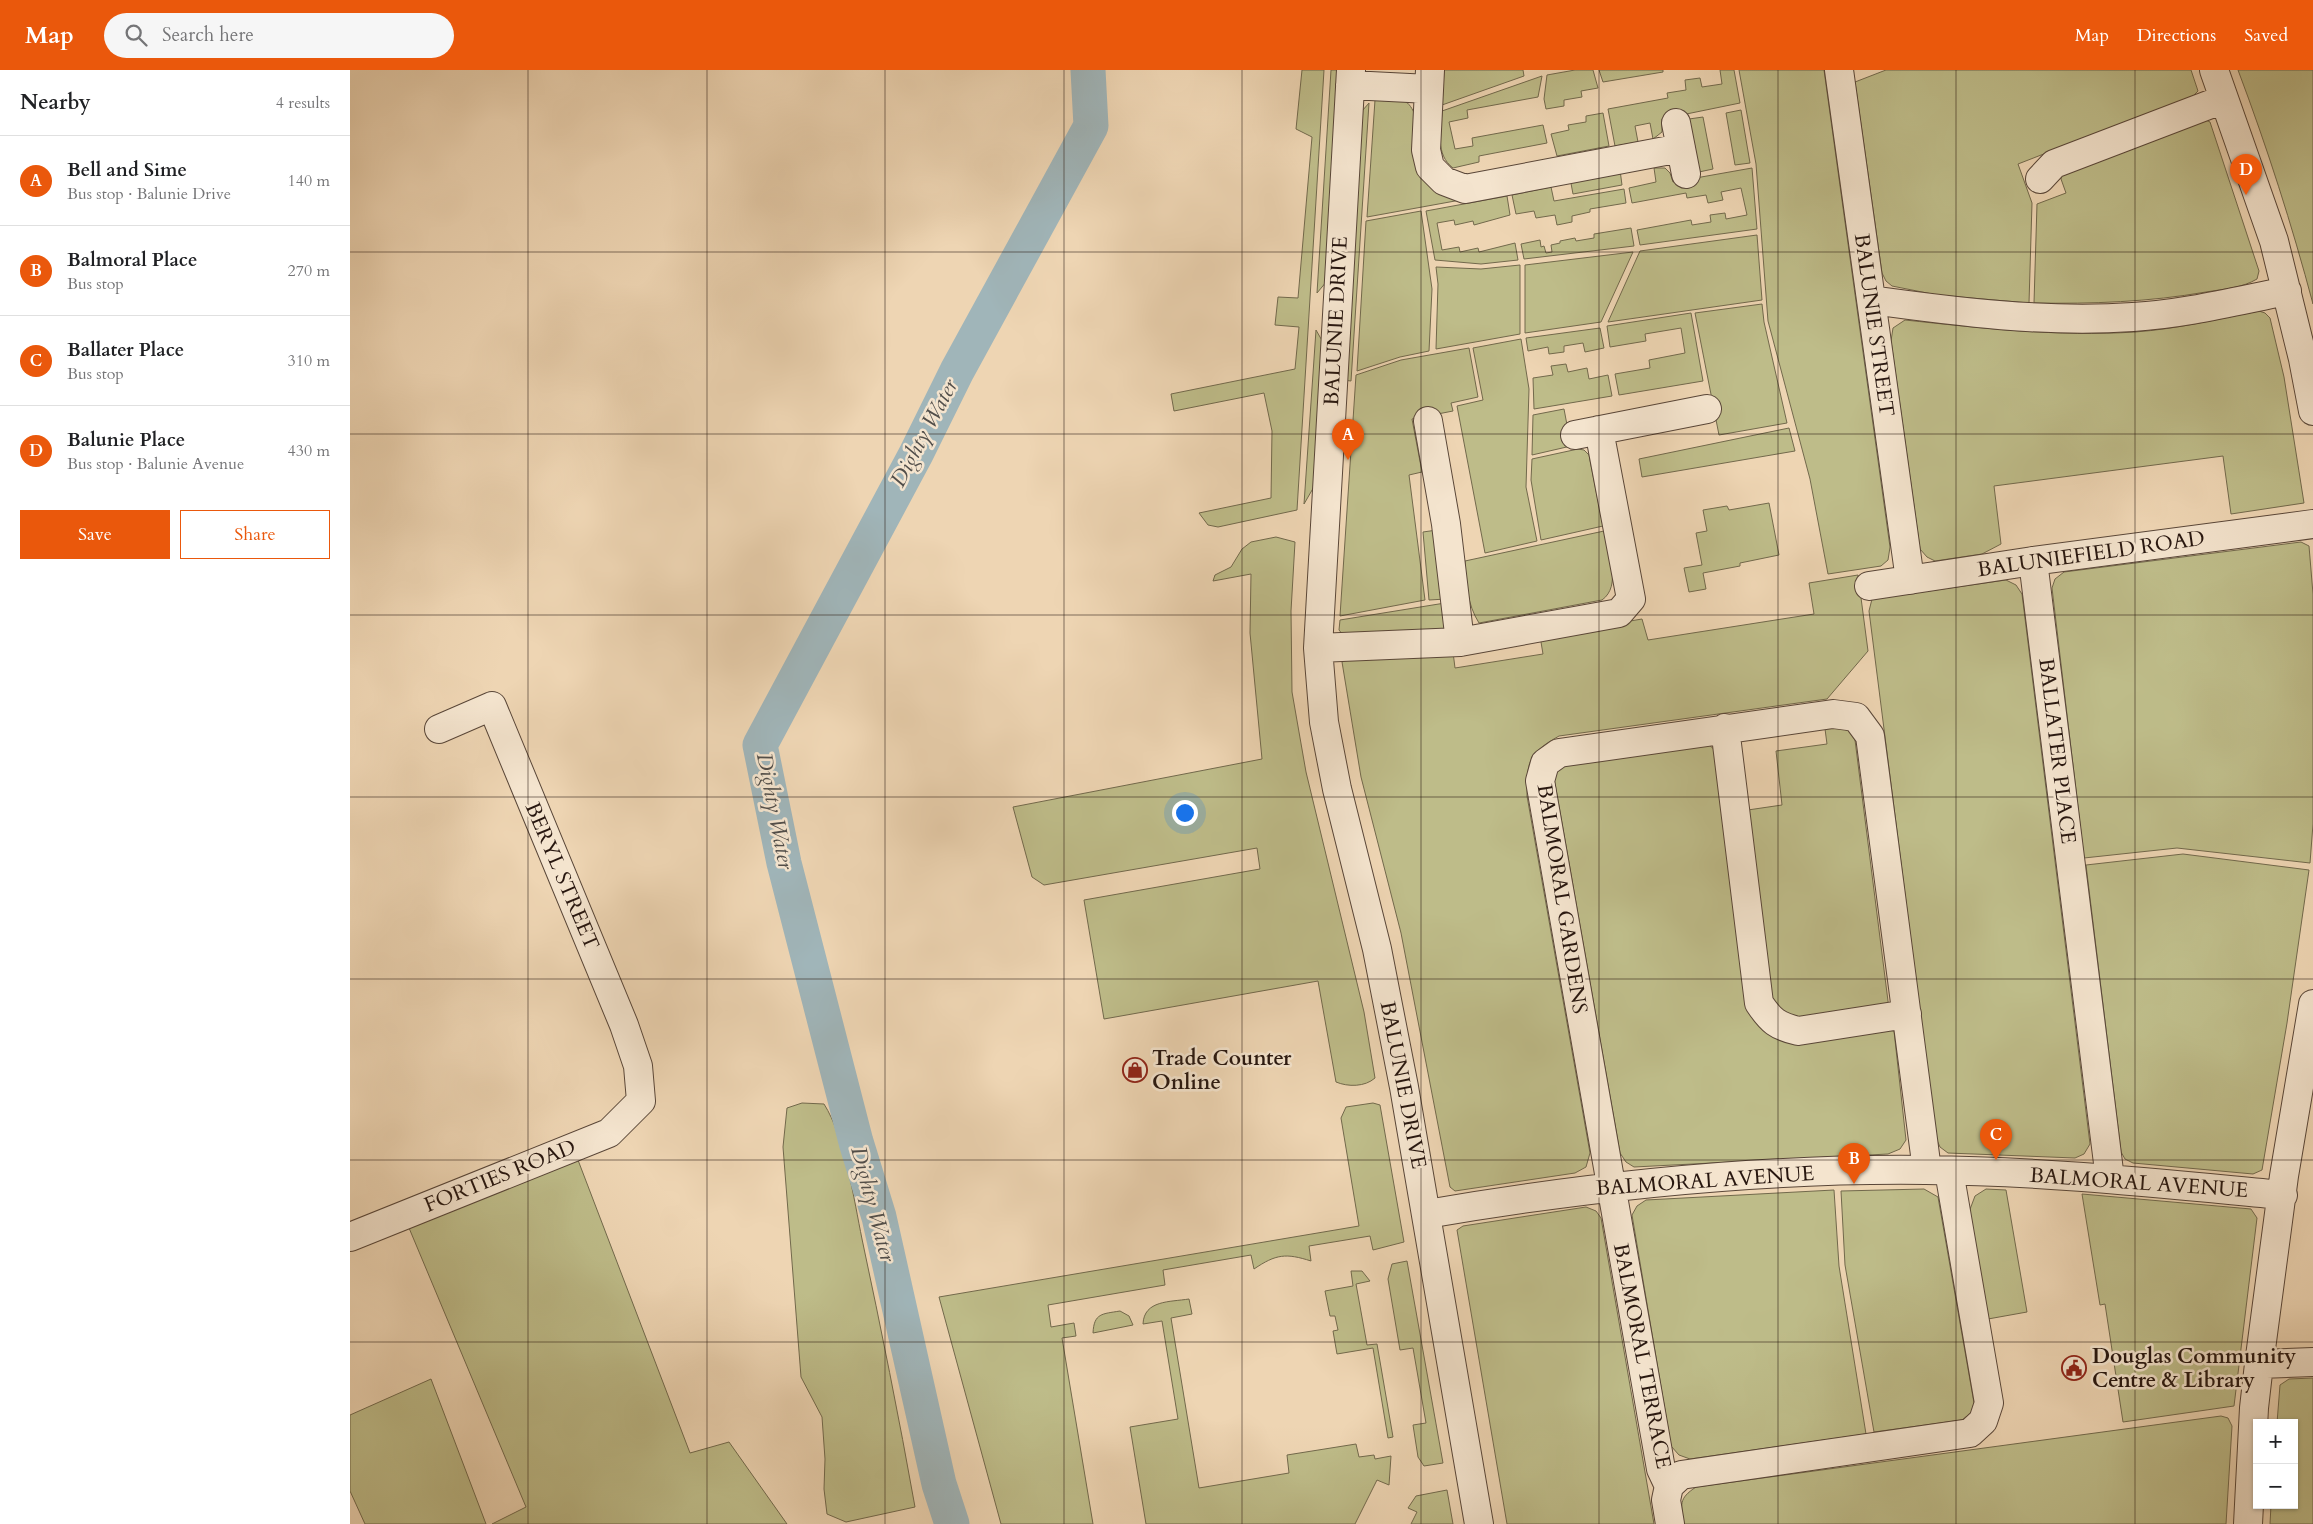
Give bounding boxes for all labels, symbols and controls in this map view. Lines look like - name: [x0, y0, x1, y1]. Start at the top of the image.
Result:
- search box: [104, 13, 454, 58]
- text: Map: [25, 19, 74, 52]
- icon: search: [122, 21, 150, 49]
- text: Search here: [162, 22, 254, 48]
- text: Map: [2075, 23, 2109, 48]
- text: Directions: [2137, 23, 2216, 48]
- text: Saved: [2244, 23, 2288, 48]
- text: Nearby: [20, 88, 91, 117]
- text: 4 results: [276, 92, 330, 114]
- pin: D: [2230, 154, 2262, 195]
- text: Bell and Sime: [67, 157, 187, 183]
- text: A: [30, 170, 42, 192]
- text: 140 m: [288, 170, 330, 192]
- text: Bus stop · Balunie Drive: [67, 183, 231, 205]
- street label: BALUNIE STREET: [1847, 232, 1901, 418]
- street label: BALUNIE DRIVE: [1317, 235, 1355, 407]
- text: Balmoral Place: [67, 247, 197, 273]
- text: B: [30, 260, 42, 282]
- text: 270 m: [288, 260, 330, 282]
- text: Bus stop: [67, 273, 124, 295]
- text: Ballater Place: [67, 337, 184, 363]
- text: C: [30, 350, 42, 372]
- text: 310 m: [288, 350, 330, 372]
- text: Bus stop: [67, 363, 124, 385]
- water label: Dighty Water: [883, 373, 965, 492]
- pin: A: [1332, 419, 1364, 460]
- text: Balunie Place: [67, 427, 185, 453]
- text: D: [29, 440, 43, 462]
- text: 430 m: [288, 440, 330, 462]
- text: Bus stop · Balunie Avenue: [67, 453, 244, 475]
- button: Save: [20, 510, 170, 559]
- button: Share: [180, 510, 330, 559]
- street label: BALUNIEFIELD ROAD: [1975, 524, 2207, 584]
- street label: BALLATER PLACE: [2031, 656, 2083, 846]
- water label: Dighty Water: [749, 750, 801, 873]
- street label: BALMORAL GARDENS: [1530, 782, 1594, 1016]
- street label: BERYL STREET: [518, 798, 606, 954]
- your location: [1172, 800, 1198, 826]
- street label: BALUNIE DRIVE: [1373, 999, 1433, 1171]
- place label: Trade Counter Online: [1152, 1044, 1292, 1097]
- shop icon: Trade Counter Online: [1122, 1057, 1148, 1083]
- pin: C: [1980, 1119, 2012, 1160]
- street label: FORTIES ROAD: [420, 1132, 580, 1220]
- water label: Dighty Water: [843, 1143, 903, 1266]
- pin: B: [1838, 1143, 1870, 1184]
- street label: BALMORAL AVENUE: [1595, 1159, 1815, 1203]
- street label: BALMORAL AVENUE: [2029, 1161, 2249, 1205]
- street label: BALMORAL TERRACE: [1606, 1241, 1678, 1471]
- place label: Douglas Community Centre & Library: [2092, 1342, 2296, 1395]
- public building icon: Douglas Community Centre & Library: [2061, 1355, 2087, 1381]
- map controls: [2253, 1419, 2298, 1509]
- button: +: [2253, 1419, 2298, 1464]
- button: −: [2253, 1464, 2298, 1509]

